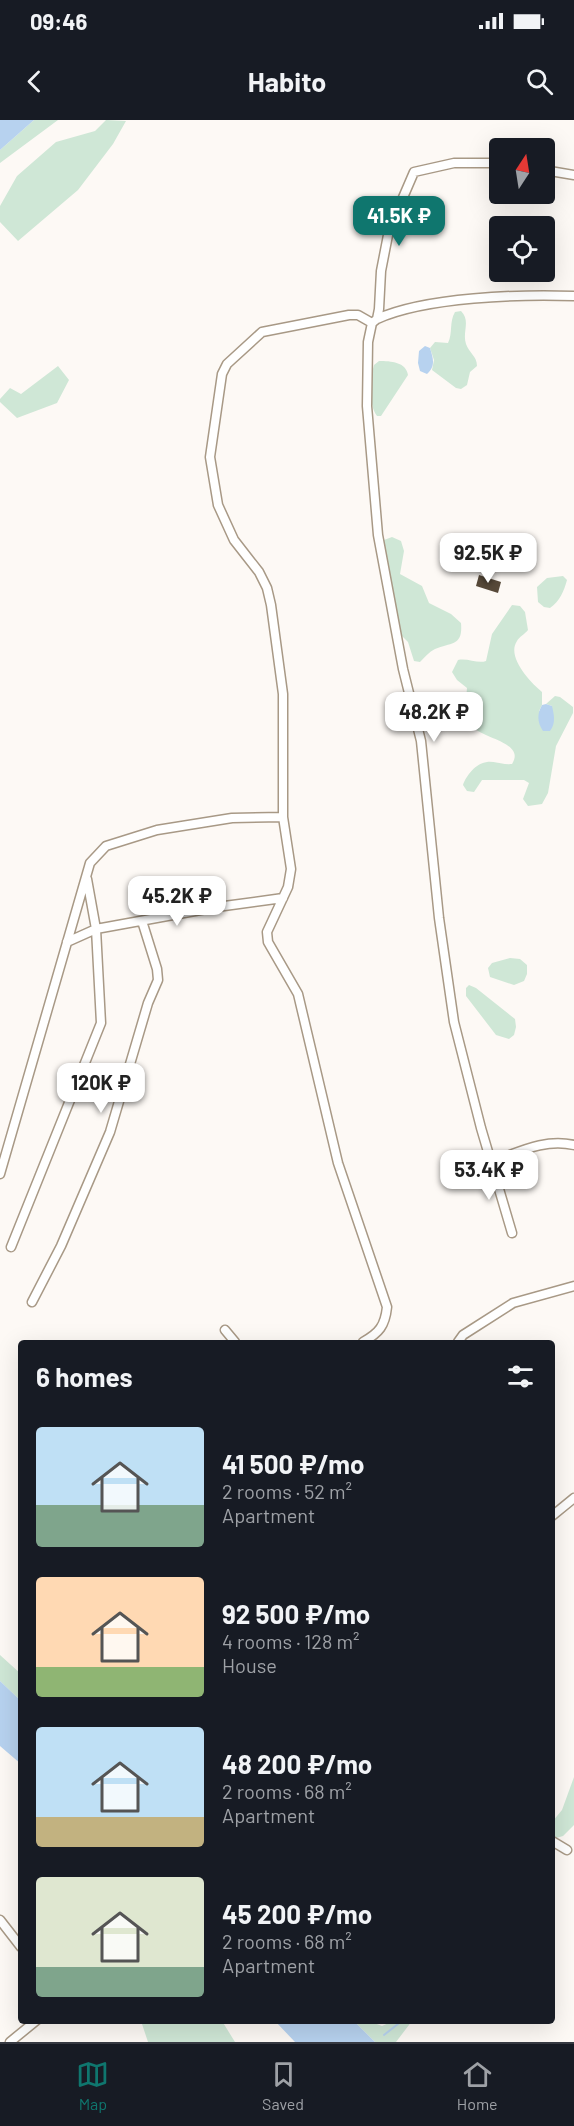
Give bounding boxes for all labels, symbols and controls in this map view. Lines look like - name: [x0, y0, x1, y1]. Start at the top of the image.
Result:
- text: 09:46: [30, 8, 87, 34]
- icon: back: [18, 65, 51, 98]
- text: Habito: [248, 65, 326, 97]
- icon: search: [523, 65, 556, 98]
- north arrow: [489, 138, 555, 204]
- map controls: [489, 138, 555, 282]
- pin: 41.5K ₽: [344, 196, 454, 247]
- text: 41.5K ₽: [367, 203, 431, 227]
- button: locate: [489, 216, 555, 282]
- pin: 92.5K ₽: [433, 533, 543, 584]
- text: 92.5K ₽: [454, 540, 522, 564]
- pin: 48.2K ₽: [379, 692, 489, 743]
- text: 48.2K ₽: [399, 699, 469, 723]
- pin: 45.2K ₽: [122, 876, 232, 927]
- text: 45.2K ₽: [142, 883, 212, 907]
- pin: 120K ₽: [52, 1063, 150, 1114]
- text: 120K ₽: [71, 1070, 131, 1094]
- pin: 53.4K ₽: [434, 1150, 544, 1201]
- text: 53.4K ₽: [454, 1157, 524, 1181]
- icon: filters: [504, 1360, 537, 1393]
- text: 6 homes: [36, 1361, 133, 1392]
- text: 41 500 ₽/mo: [222, 1448, 364, 1479]
- icon: home: [84, 1451, 156, 1523]
- text: 2 rooms · 52 m²: [222, 1479, 352, 1503]
- text: Apartment: [222, 1503, 315, 1527]
- text: 92 500 ₽/mo: [222, 1598, 370, 1629]
- icon: home: [84, 1601, 156, 1673]
- text: 4 rooms · 128 m²: [222, 1629, 360, 1653]
- text: House: [222, 1653, 277, 1677]
- text: 48 200 ₽/mo: [222, 1748, 372, 1779]
- icon: home: [84, 1751, 156, 1823]
- text: 2 rooms · 68 m²: [222, 1779, 352, 1803]
- text: Apartment: [222, 1803, 315, 1827]
- text: 45 200 ₽/mo: [222, 1898, 372, 1929]
- icon: home: [84, 1901, 156, 1973]
- text: 2 rooms · 68 m²: [222, 1929, 352, 1953]
- text: Apartment: [222, 1953, 315, 1977]
- tab: Map: [76, 2058, 109, 2113]
- tab: Saved: [262, 2058, 304, 2113]
- tab: Home: [457, 2058, 498, 2113]

